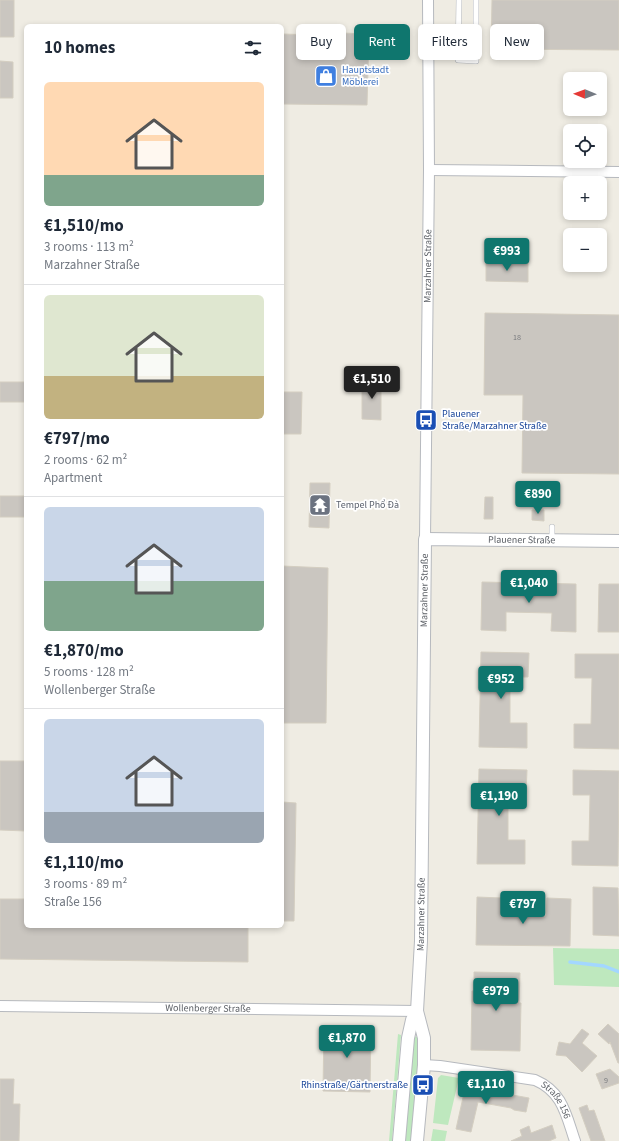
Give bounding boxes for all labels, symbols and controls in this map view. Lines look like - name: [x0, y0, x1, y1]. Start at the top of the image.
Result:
- chip: Buy: [296, 24, 346, 60]
- chip: Rent: [354, 24, 410, 60]
- chip: Filters: [418, 24, 482, 60]
- chip: New: [490, 24, 544, 60]
- text: 10 homes: [44, 36, 115, 60]
- icon: filters: [242, 37, 264, 59]
- shop icon: Hauptstadt Möblerei: [313, 63, 339, 89]
- place label: Hauptstadt Möblerei: [342, 63, 389, 89]
- north arrow: [563, 72, 607, 116]
- map controls: [563, 72, 607, 272]
- icon: home: [118, 108, 190, 180]
- button: locate: [563, 124, 607, 168]
- button: +: [563, 176, 607, 220]
- text: €1,510/mo: [44, 214, 124, 238]
- button: −: [563, 228, 607, 272]
- street label: Marzahner Straße: [421, 229, 435, 303]
- text: 3 rooms · 113 m²: [44, 238, 134, 256]
- pin: €993: [483, 238, 531, 272]
- text: €993: [493, 242, 521, 260]
- text: Marzahner Straße: [44, 256, 140, 274]
- icon: home: [118, 321, 190, 393]
- house number: 18: [513, 332, 521, 343]
- pin: €1,510: [339, 366, 405, 400]
- text: €1,510: [353, 370, 391, 388]
- bus stop icon: Plauener Straße/Marzahner Straße: [413, 407, 439, 433]
- place label: Plauener Straße/Marzahner Straße: [442, 407, 547, 433]
- text: €797/mo: [44, 427, 110, 451]
- text: 2 rooms · 62 m²: [44, 451, 127, 469]
- text: Apartment: [44, 469, 102, 487]
- pin: €890: [514, 481, 562, 515]
- text: €890: [524, 485, 552, 503]
- temple icon: Tempel Phổ Đà: [307, 492, 333, 518]
- place label: Tempel Phổ Đà: [336, 498, 399, 512]
- icon: home: [118, 533, 190, 605]
- street label: Plauener Straße: [488, 533, 555, 547]
- street label: Marzahner Straße: [417, 553, 432, 627]
- pin: €1,040: [496, 570, 562, 604]
- text: €1,040: [510, 574, 548, 592]
- text: €1,870/mo: [44, 639, 124, 663]
- text: 5 rooms · 128 m²: [44, 663, 134, 681]
- pin: €952: [477, 666, 525, 700]
- text: €952: [487, 670, 515, 688]
- text: Wollenberger Straße: [44, 681, 155, 699]
- icon: home: [118, 745, 190, 817]
- pin: €1,190: [466, 783, 532, 817]
- text: €1,190: [480, 787, 518, 805]
- text: €1,110/mo: [44, 851, 124, 875]
- text: 3 rooms · 89 m²: [44, 875, 127, 893]
- street label: Marzahner Straße: [413, 877, 429, 952]
- pin: €797: [499, 891, 547, 925]
- text: Straße 156: [44, 893, 102, 911]
- text: €797: [509, 895, 537, 913]
- pin: €979: [472, 978, 520, 1012]
- text: €979: [482, 982, 510, 1000]
- street label: Wollenberger Straße: [165, 1001, 251, 1016]
- pin: €1,870: [314, 1025, 380, 1059]
- text: €1,870: [328, 1029, 366, 1047]
- pin: €1,110: [453, 1071, 519, 1105]
- bus stop icon: Rhinstraße/Gärtnerstraße: [410, 1072, 436, 1098]
- text: €1,110: [467, 1075, 505, 1093]
- house number: 9: [604, 1075, 608, 1086]
- place label: Rhinstraße/Gärtnerstraße: [301, 1078, 408, 1092]
- street label: Straße 156: [538, 1078, 574, 1121]

